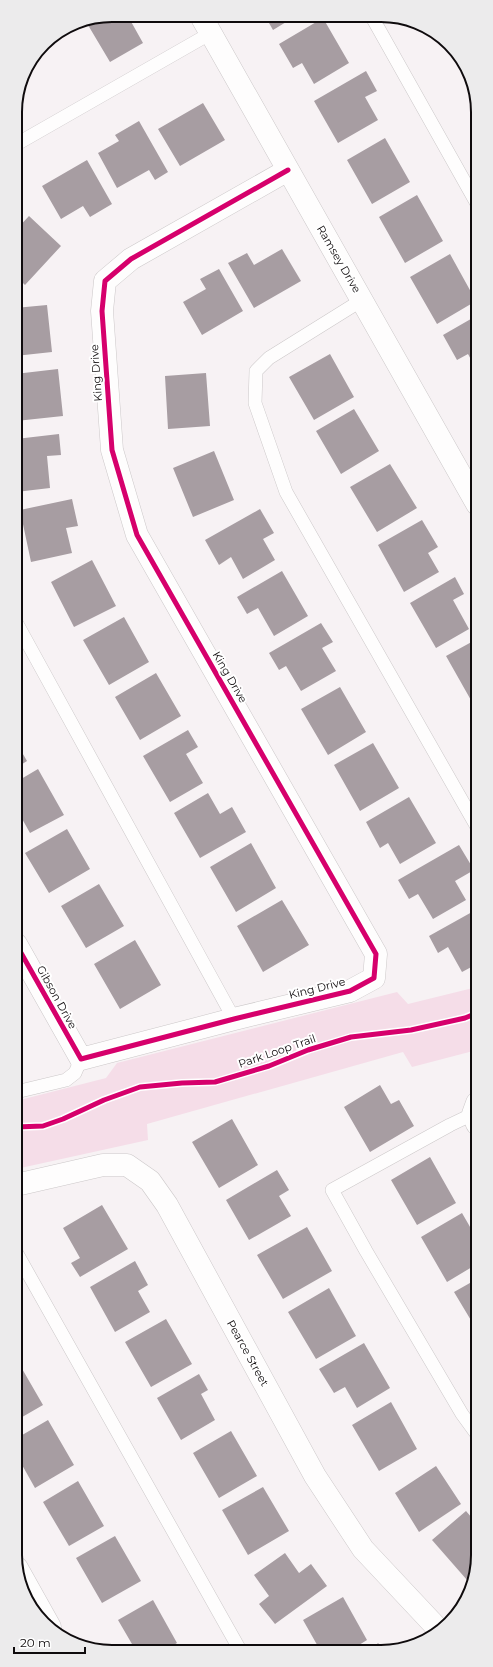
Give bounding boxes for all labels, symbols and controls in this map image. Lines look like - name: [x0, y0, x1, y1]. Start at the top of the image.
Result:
- street label: Ramsey Drive: [314, 223, 364, 296]
- street label: King Drive: [87, 344, 105, 402]
- street label: King Drive: [210, 649, 251, 706]
- street label: Gibson Drive: [34, 963, 80, 1031]
- street label: King Drive: [287, 974, 347, 1002]
- street label: Park Loop Trail: [236, 1031, 318, 1071]
- street label: Pearce Street: [224, 1317, 272, 1389]
- scale bar: [14, 1629, 85, 1655]
- text: 20 m: [20, 1635, 51, 1650]

